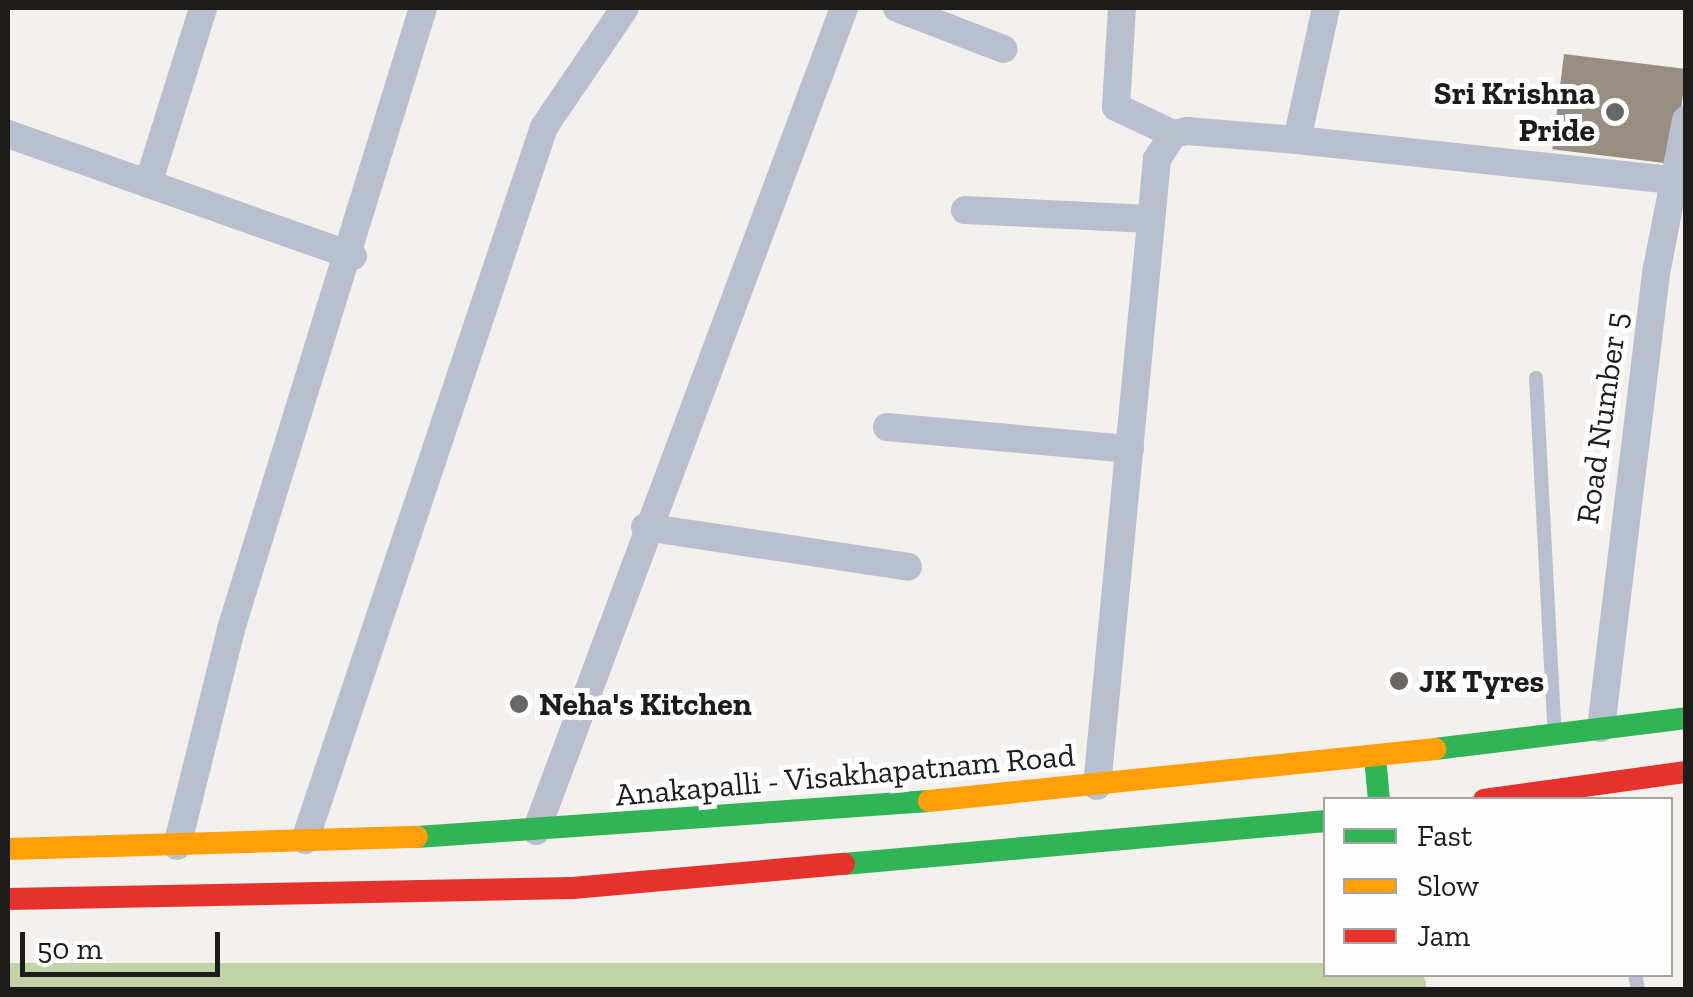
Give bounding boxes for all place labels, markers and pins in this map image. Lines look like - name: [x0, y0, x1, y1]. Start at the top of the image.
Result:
- place label: Sri Krishna Pride: [1434, 75, 1595, 150]
- marker: Sri Krishna Pride: [1604, 101, 1626, 123]
- place label: JK Tyres: [1419, 662, 1544, 700]
- marker: JK Tyres: [1388, 670, 1410, 692]
- place label: Neha's Kitchen: [539, 685, 752, 723]
- marker: Neha's Kitchen: [508, 693, 530, 715]

